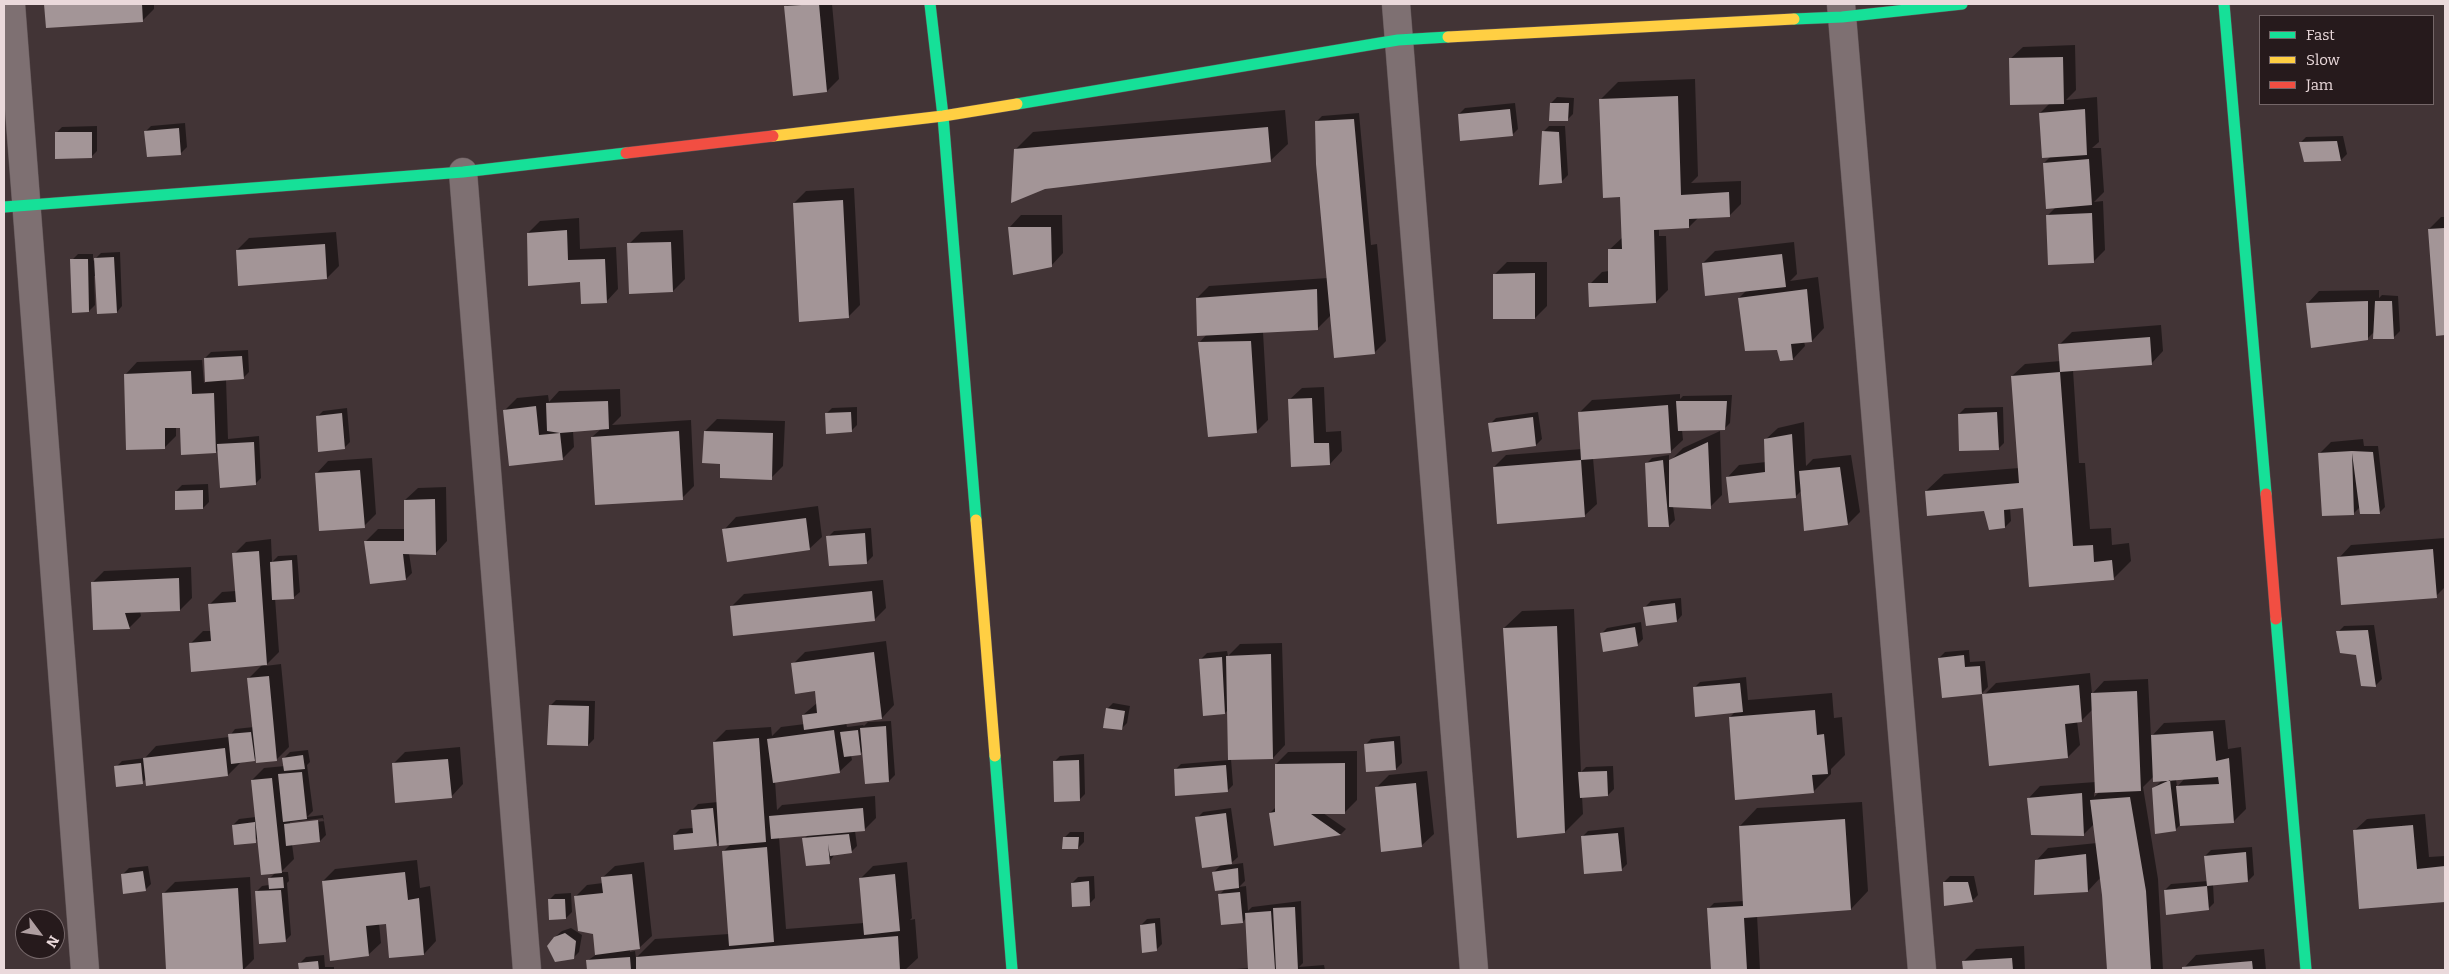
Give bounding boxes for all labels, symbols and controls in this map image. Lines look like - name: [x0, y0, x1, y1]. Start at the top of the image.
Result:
- legend: [2259, 15, 2434, 105]
- text: Fast: [2306, 26, 2335, 44]
- text: Slow: [2306, 51, 2340, 69]
- text: Jam: [2306, 76, 2333, 94]
- north arrow: [15, 909, 65, 959]
- text: N: [42, 932, 62, 950]

